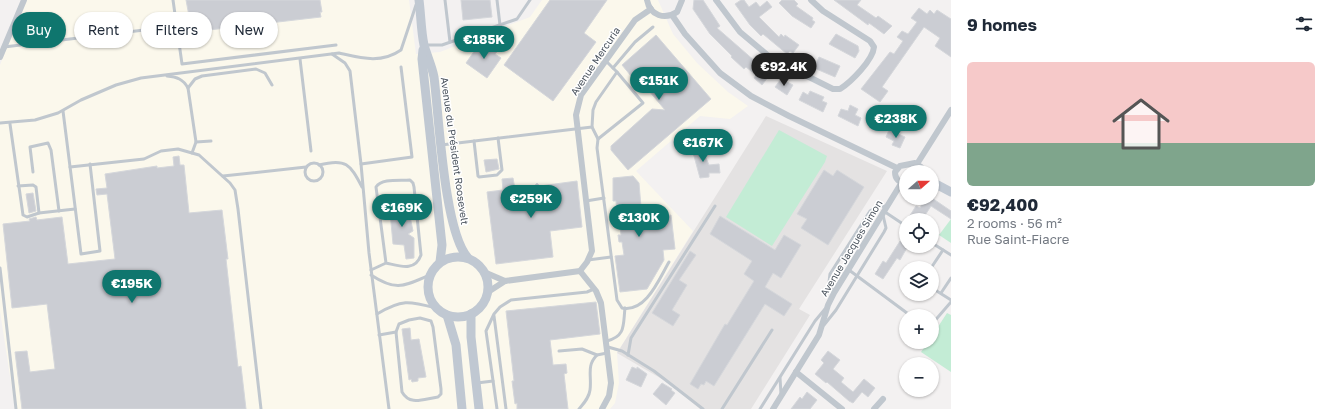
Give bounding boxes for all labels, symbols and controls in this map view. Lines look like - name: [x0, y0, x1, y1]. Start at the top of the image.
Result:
- chip: Buy: [12, 12, 66, 48]
- chip: Rent: [74, 12, 133, 48]
- chip: Filters: [141, 12, 212, 48]
- chip: New: [220, 12, 278, 48]
- icon: filters: [1293, 13, 1315, 35]
- text: 9 homes: [967, 14, 1037, 35]
- street label: Avenue Mercuria: [568, 25, 622, 97]
- pin: €185K: [456, 26, 512, 60]
- text: €185K: [463, 31, 505, 47]
- pin: €92.4K: [751, 53, 817, 87]
- text: €92.4K: [760, 58, 808, 74]
- pin: €151K: [631, 67, 687, 101]
- text: €151K: [639, 72, 679, 88]
- street label: Avenue du Président Roosevelt: [439, 76, 471, 226]
- icon: home: [1105, 88, 1177, 160]
- pin: €238K: [868, 105, 924, 139]
- text: €238K: [875, 110, 917, 126]
- pin: €167K: [675, 129, 731, 163]
- text: €167K: [683, 134, 723, 150]
- north arrow: [899, 165, 939, 205]
- map controls: [899, 165, 939, 397]
- pin: €259K: [503, 185, 559, 219]
- text: €259K: [510, 190, 552, 206]
- pin: €169K: [374, 194, 430, 228]
- text: €92,400: [967, 194, 1038, 215]
- street label: Avenue Jacques Simon: [817, 198, 885, 298]
- text: €169K: [381, 199, 423, 215]
- pin: €130K: [611, 204, 667, 238]
- text: €130K: [618, 209, 660, 225]
- button: locate: [899, 213, 939, 253]
- text: 2 rooms · 56 m²: [967, 215, 1062, 231]
- text: Rue Saint-Fiacre: [967, 231, 1069, 247]
- button: layers: [899, 261, 939, 301]
- pin: €195K: [104, 270, 160, 304]
- text: €195K: [111, 275, 153, 291]
- button: +: [899, 309, 939, 349]
- button: −: [899, 357, 939, 397]

